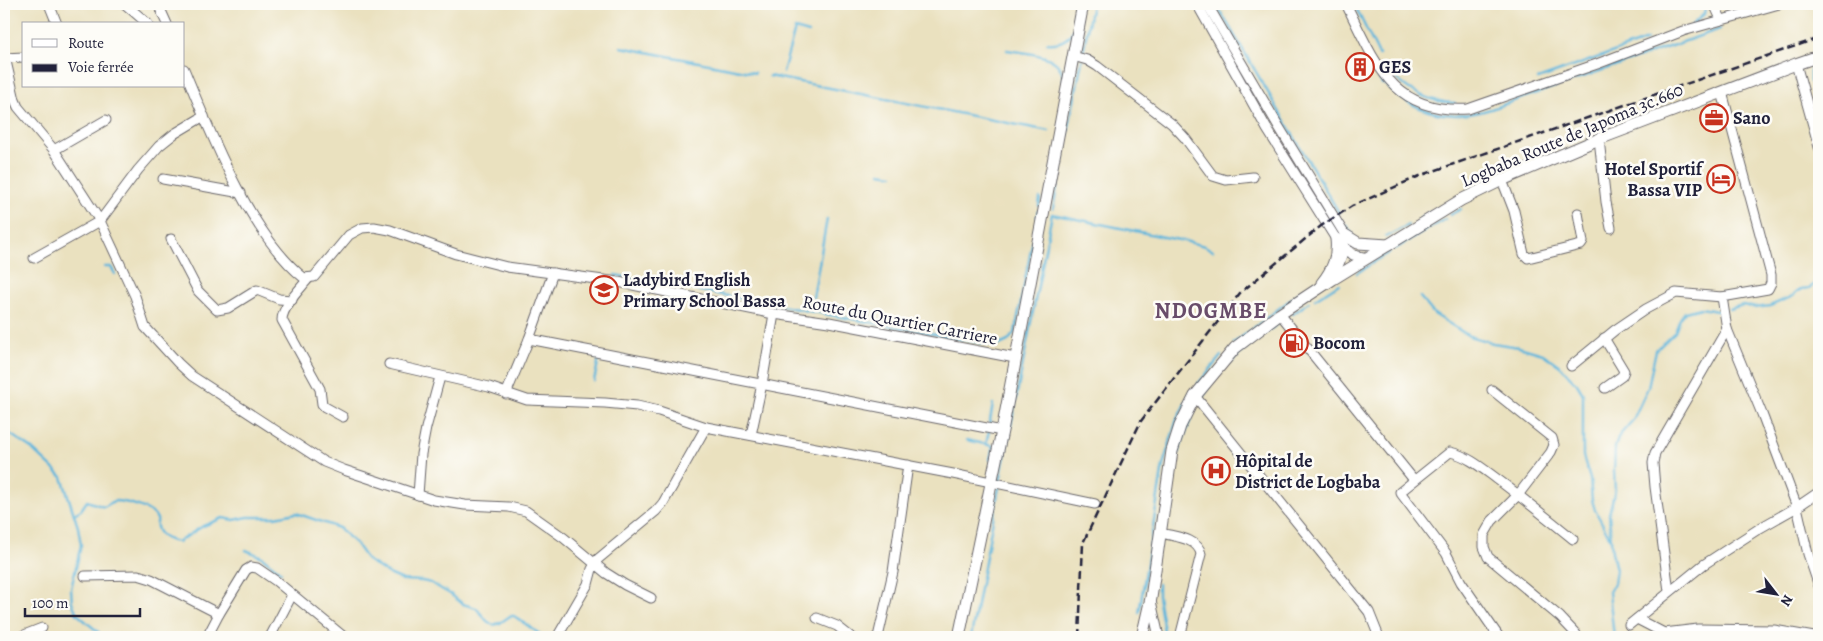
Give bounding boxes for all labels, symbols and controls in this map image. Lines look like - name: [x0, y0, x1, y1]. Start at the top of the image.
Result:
- legend: [22, 22, 185, 88]
- text: Route: [68, 33, 104, 53]
- building icon: GES: [1345, 52, 1375, 82]
- place label: GES: [1379, 55, 1411, 79]
- text: Voie ferrée: [67, 57, 134, 77]
- street label: Logbaba Route de Japoma 3c.660: [1457, 77, 1687, 193]
- office icon: Sano: [1699, 103, 1729, 133]
- place label: Sano: [1733, 106, 1771, 130]
- place label: Hotel Sportif Bassa VIP: [1604, 157, 1705, 202]
- hotel icon: Hotel Sportif Bassa VIP: [1706, 164, 1736, 194]
- place label: Ladybird English Primary School Bassa: [623, 268, 786, 313]
- school or university icon: Ladybird English Primary School Bassa: [589, 275, 619, 305]
- street label: Route du Quartier Carriere: [800, 289, 1000, 351]
- district label: NDOGMBE: [1155, 296, 1267, 326]
- fuel station icon: Bocom: [1279, 328, 1309, 358]
- place label: Bocom: [1313, 331, 1365, 355]
- place label: Hôpital de District de Logbaba: [1235, 449, 1381, 494]
- hospital icon: Hôpital de District de Logbaba: [1201, 456, 1231, 486]
- north arrow: [1750, 568, 1800, 618]
- scale bar: [25, 586, 140, 618]
- text: N: [1776, 591, 1797, 610]
- text: 100 m: [32, 593, 69, 613]

